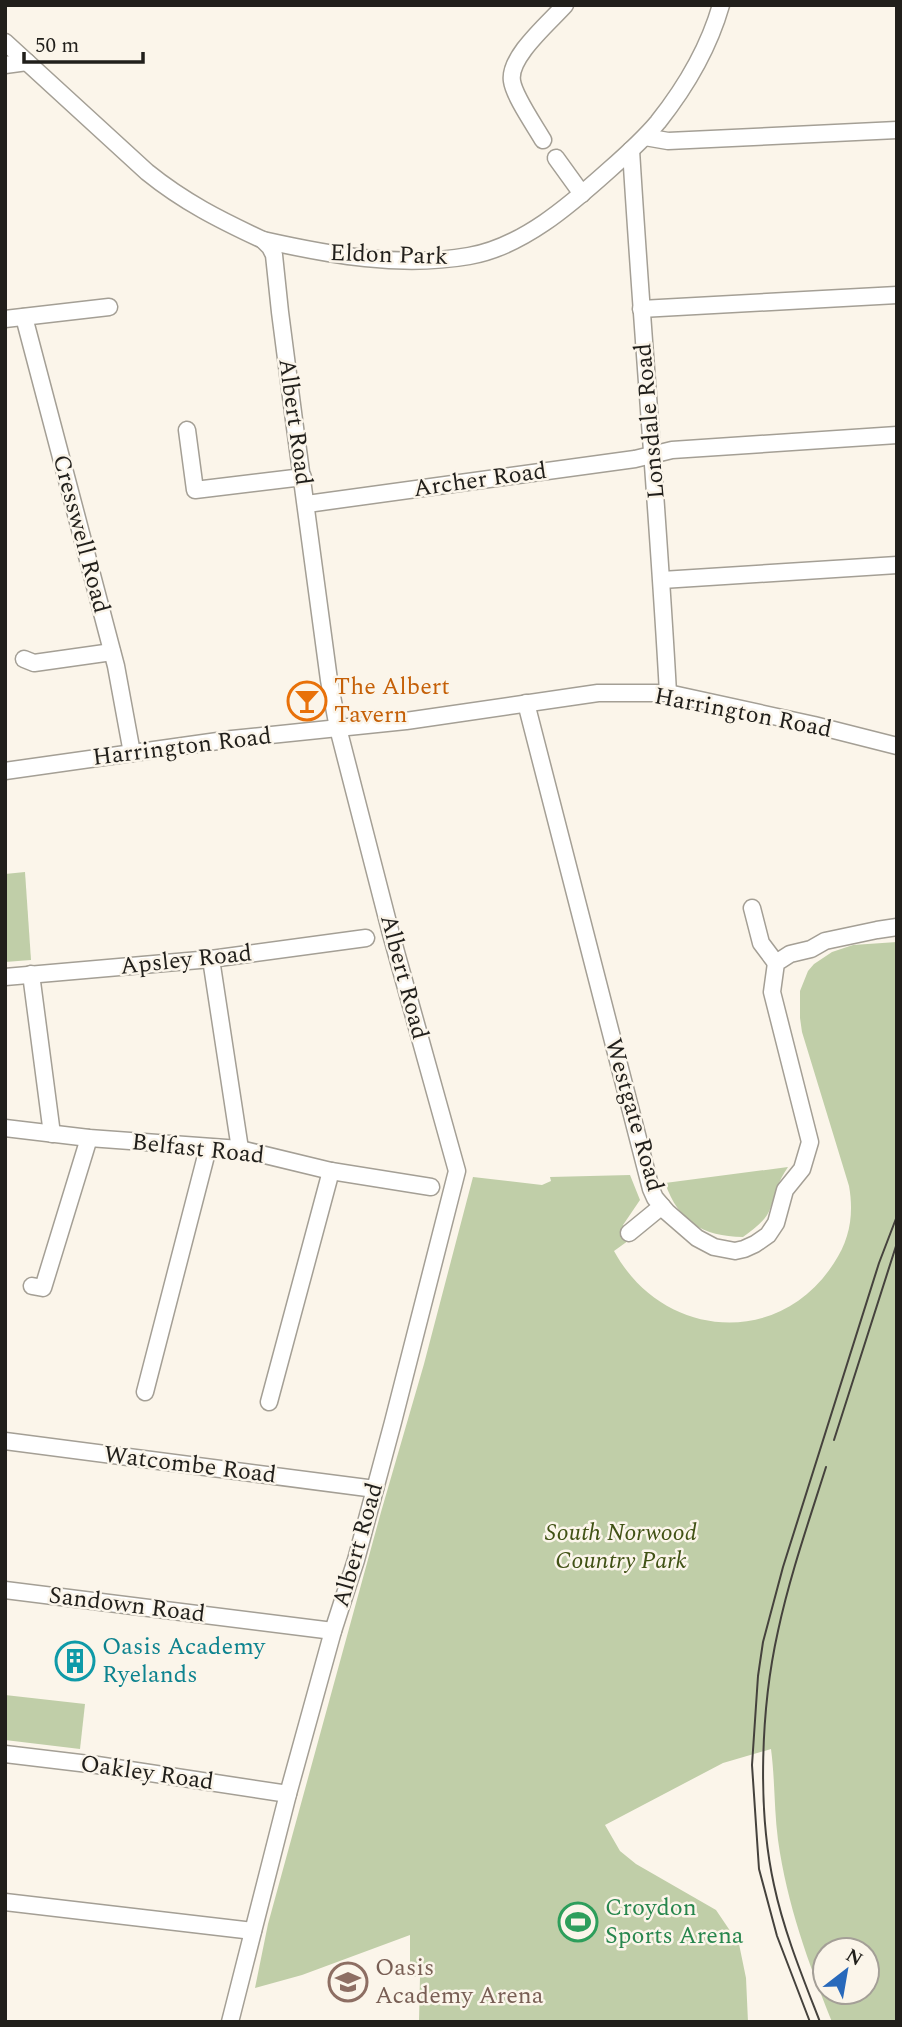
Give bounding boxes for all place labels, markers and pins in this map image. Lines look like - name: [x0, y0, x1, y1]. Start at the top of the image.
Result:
- place label: The Albert Tavern: [334, 669, 450, 733]
- bar icon: The Albert Tavern: [286, 680, 328, 722]
- place label: Oasis Academy Ryelands: [102, 1629, 267, 1693]
- building icon: Oasis Academy Ryelands: [54, 1640, 96, 1682]
- place label: Croydon Sports Arena: [605, 1890, 744, 1954]
- sports icon: Croydon Sports Arena: [557, 1901, 599, 1943]
- place label: Oasis Academy Arena: [375, 1950, 544, 2014]
- school or university icon: Oasis Academy Arena: [327, 1961, 369, 2003]

